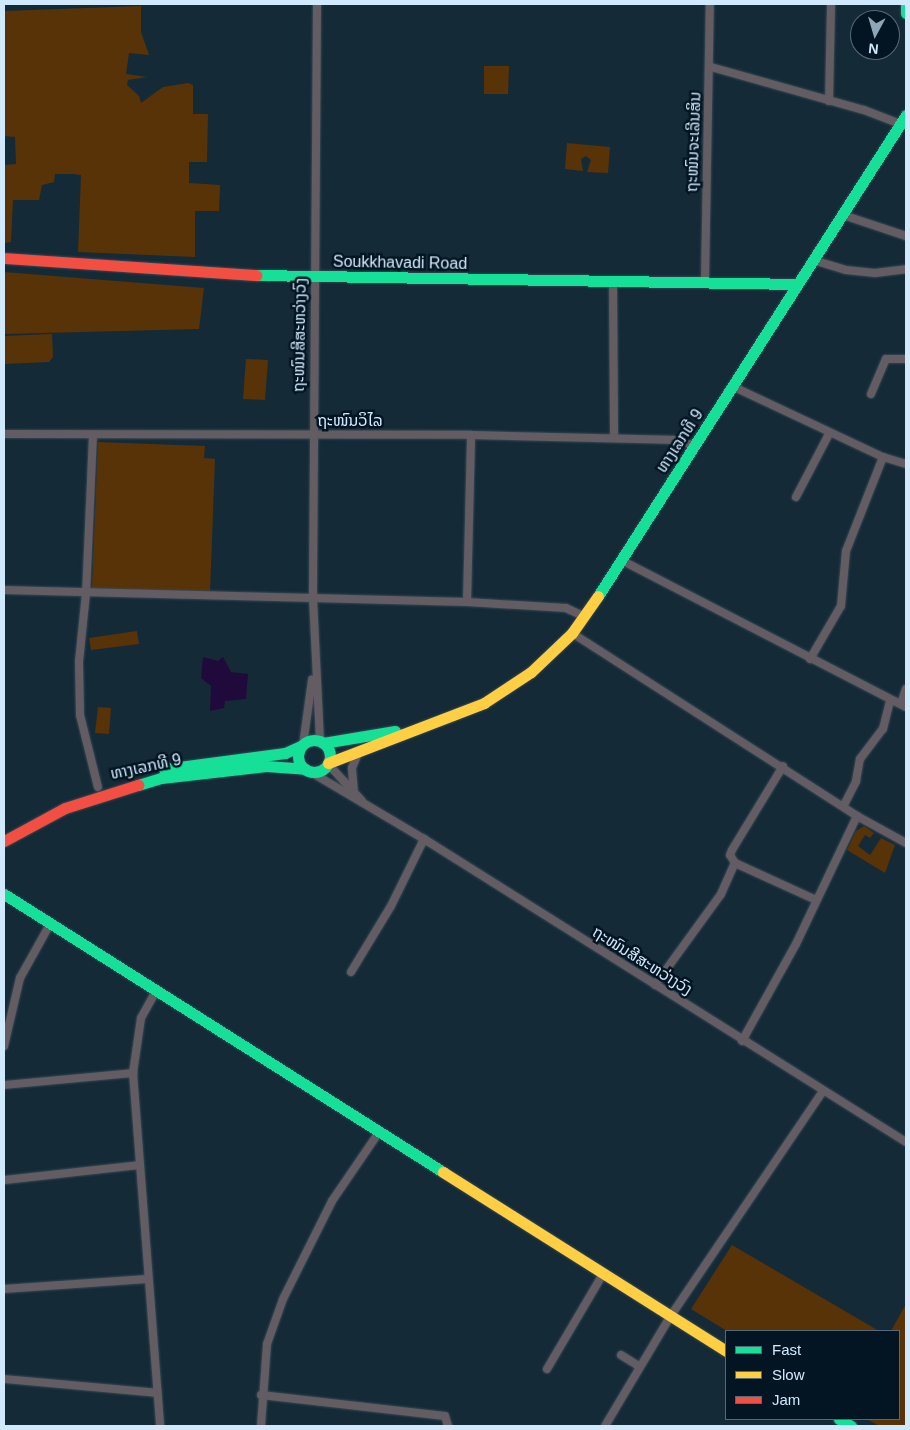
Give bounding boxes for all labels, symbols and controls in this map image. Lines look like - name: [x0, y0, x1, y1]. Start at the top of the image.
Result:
- north arrow: [850, 10, 900, 60]
- text: N: [868, 40, 879, 57]
- street label: ຖະໜົນຈະເລີນສິນ: [683, 91, 705, 193]
- street label: Soukkhavadi Road: [333, 252, 467, 274]
- street label: ຖະໜົນສີສະຫວ່າງວົງ: [289, 278, 311, 392]
- street label: ທາງເລກທີ 9: [652, 406, 708, 476]
- street label: ຖະໜົນວິໄລ: [317, 411, 383, 431]
- street label: ທາງເລກທີ 9: [109, 750, 183, 784]
- street label: ຖະໜົນສີສະຫວ່າງວົງ: [588, 923, 696, 999]
- legend: [725, 1330, 900, 1420]
- text: Fast: [772, 1341, 801, 1358]
- text: Slow: [772, 1366, 805, 1383]
- text: Jam: [772, 1391, 800, 1408]

